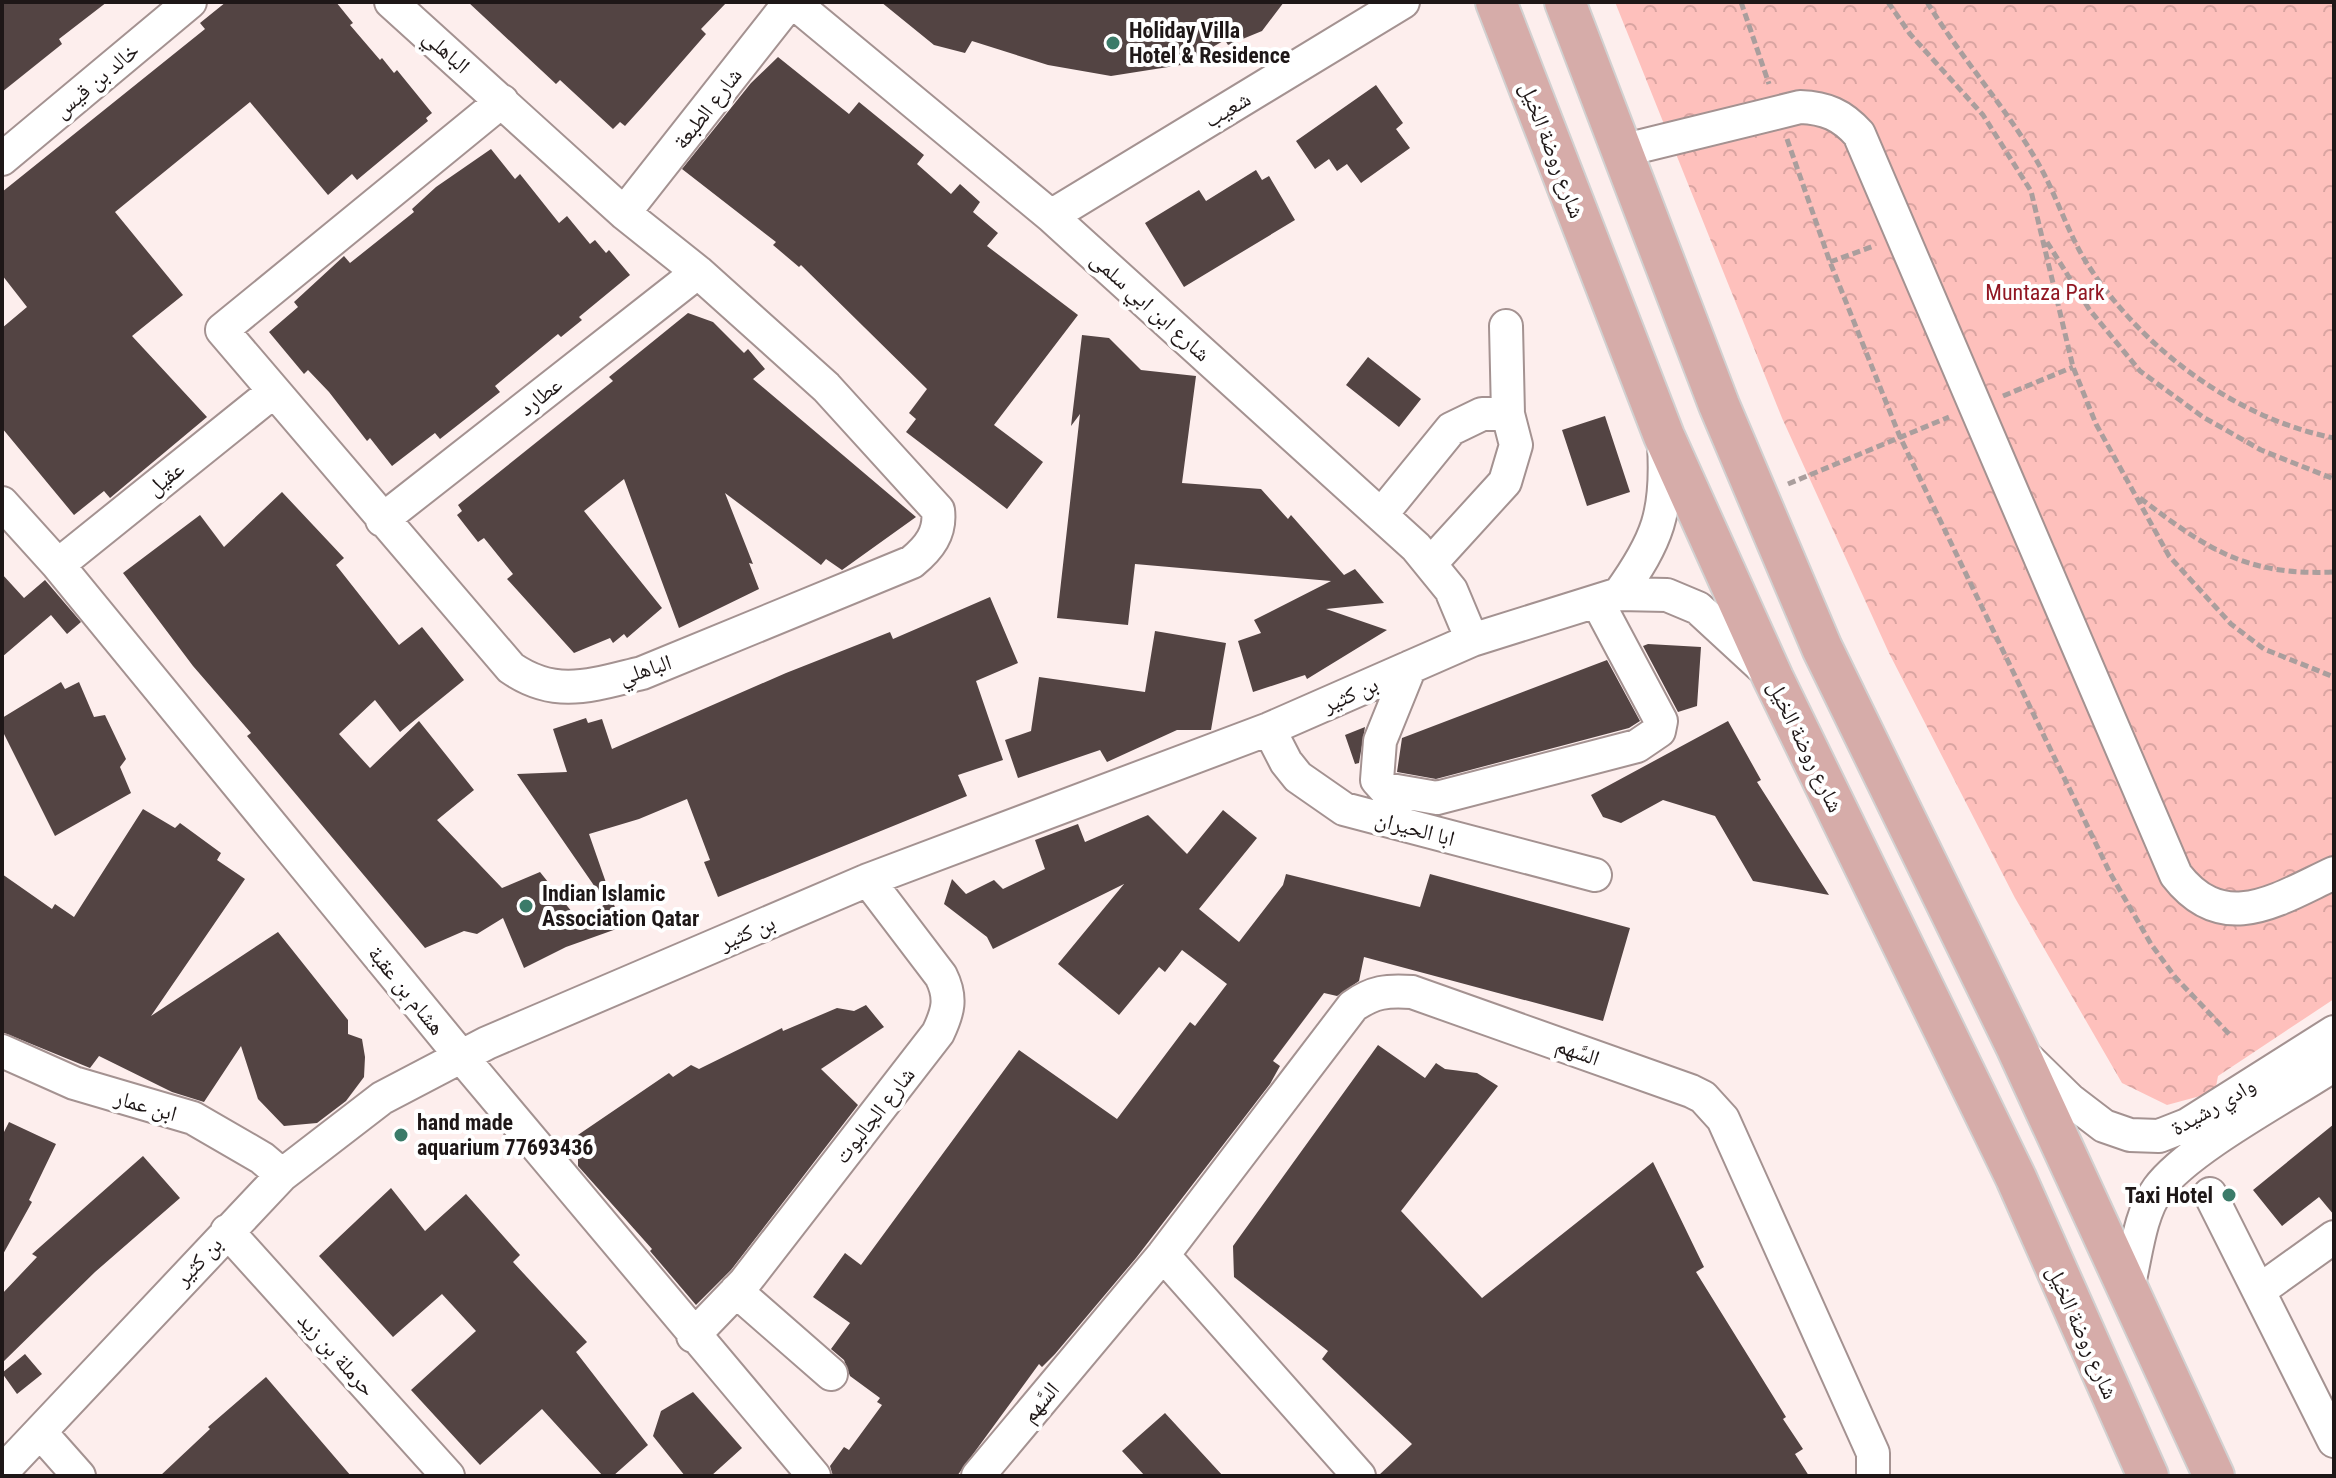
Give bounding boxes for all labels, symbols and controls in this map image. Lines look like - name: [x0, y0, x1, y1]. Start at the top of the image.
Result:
- place label: Holiday Villa Hotel & Residence: [1129, 18, 1290, 68]
- street label: الباهلي: [415, 24, 475, 82]
- marker: Holiday Villa Hotel & Residence: [1104, 34, 1122, 52]
- street label: خالد بن قيس: [49, 38, 145, 124]
- street label: شارع الطبعة: [668, 63, 748, 154]
- street label: شارع روضة الخيل: [1514, 79, 1590, 222]
- street label: شعيب: [1200, 86, 1255, 133]
- street label: شارع ابن ابي سلمى: [1083, 246, 1215, 370]
- park label: Muntaza Park: [1985, 280, 2105, 305]
- street label: عطارد: [514, 372, 567, 421]
- street label: عقيل: [142, 456, 190, 502]
- street label: الباهلي: [616, 649, 676, 694]
- street label: بن كثير: [1318, 671, 1382, 719]
- street label: شارع روضة الخيل: [1762, 676, 1848, 817]
- street label: ابا الحيران: [1372, 806, 1457, 852]
- place label: Indian Islamic Association Qatar: [542, 881, 699, 931]
- marker: Indian Islamic Association Qatar: [517, 897, 535, 915]
- street label: بن كثير: [715, 910, 779, 957]
- street label: هشام بن عقبة: [362, 941, 450, 1041]
- street label: السَّهم: [1552, 1032, 1603, 1073]
- street label: شارع الجالبوت: [829, 1062, 921, 1169]
- street label: وادي رشيدة: [2166, 1072, 2262, 1145]
- street label: ابن عمار: [111, 1084, 180, 1127]
- place label: hand made aquarium 77693436: [417, 1110, 593, 1160]
- marker: hand made aquarium 77693436: [392, 1126, 410, 1144]
- place label: Taxi Hotel: [2125, 1183, 2213, 1208]
- marker: Taxi Hotel: [2220, 1186, 2238, 1204]
- street label: بن كثير: [169, 1232, 228, 1292]
- street label: شارع روضة الخيل: [2041, 1262, 2123, 1403]
- street label: حرملة بن زيد: [292, 1307, 381, 1402]
- street label: السَّهم: [1017, 1377, 1066, 1429]

